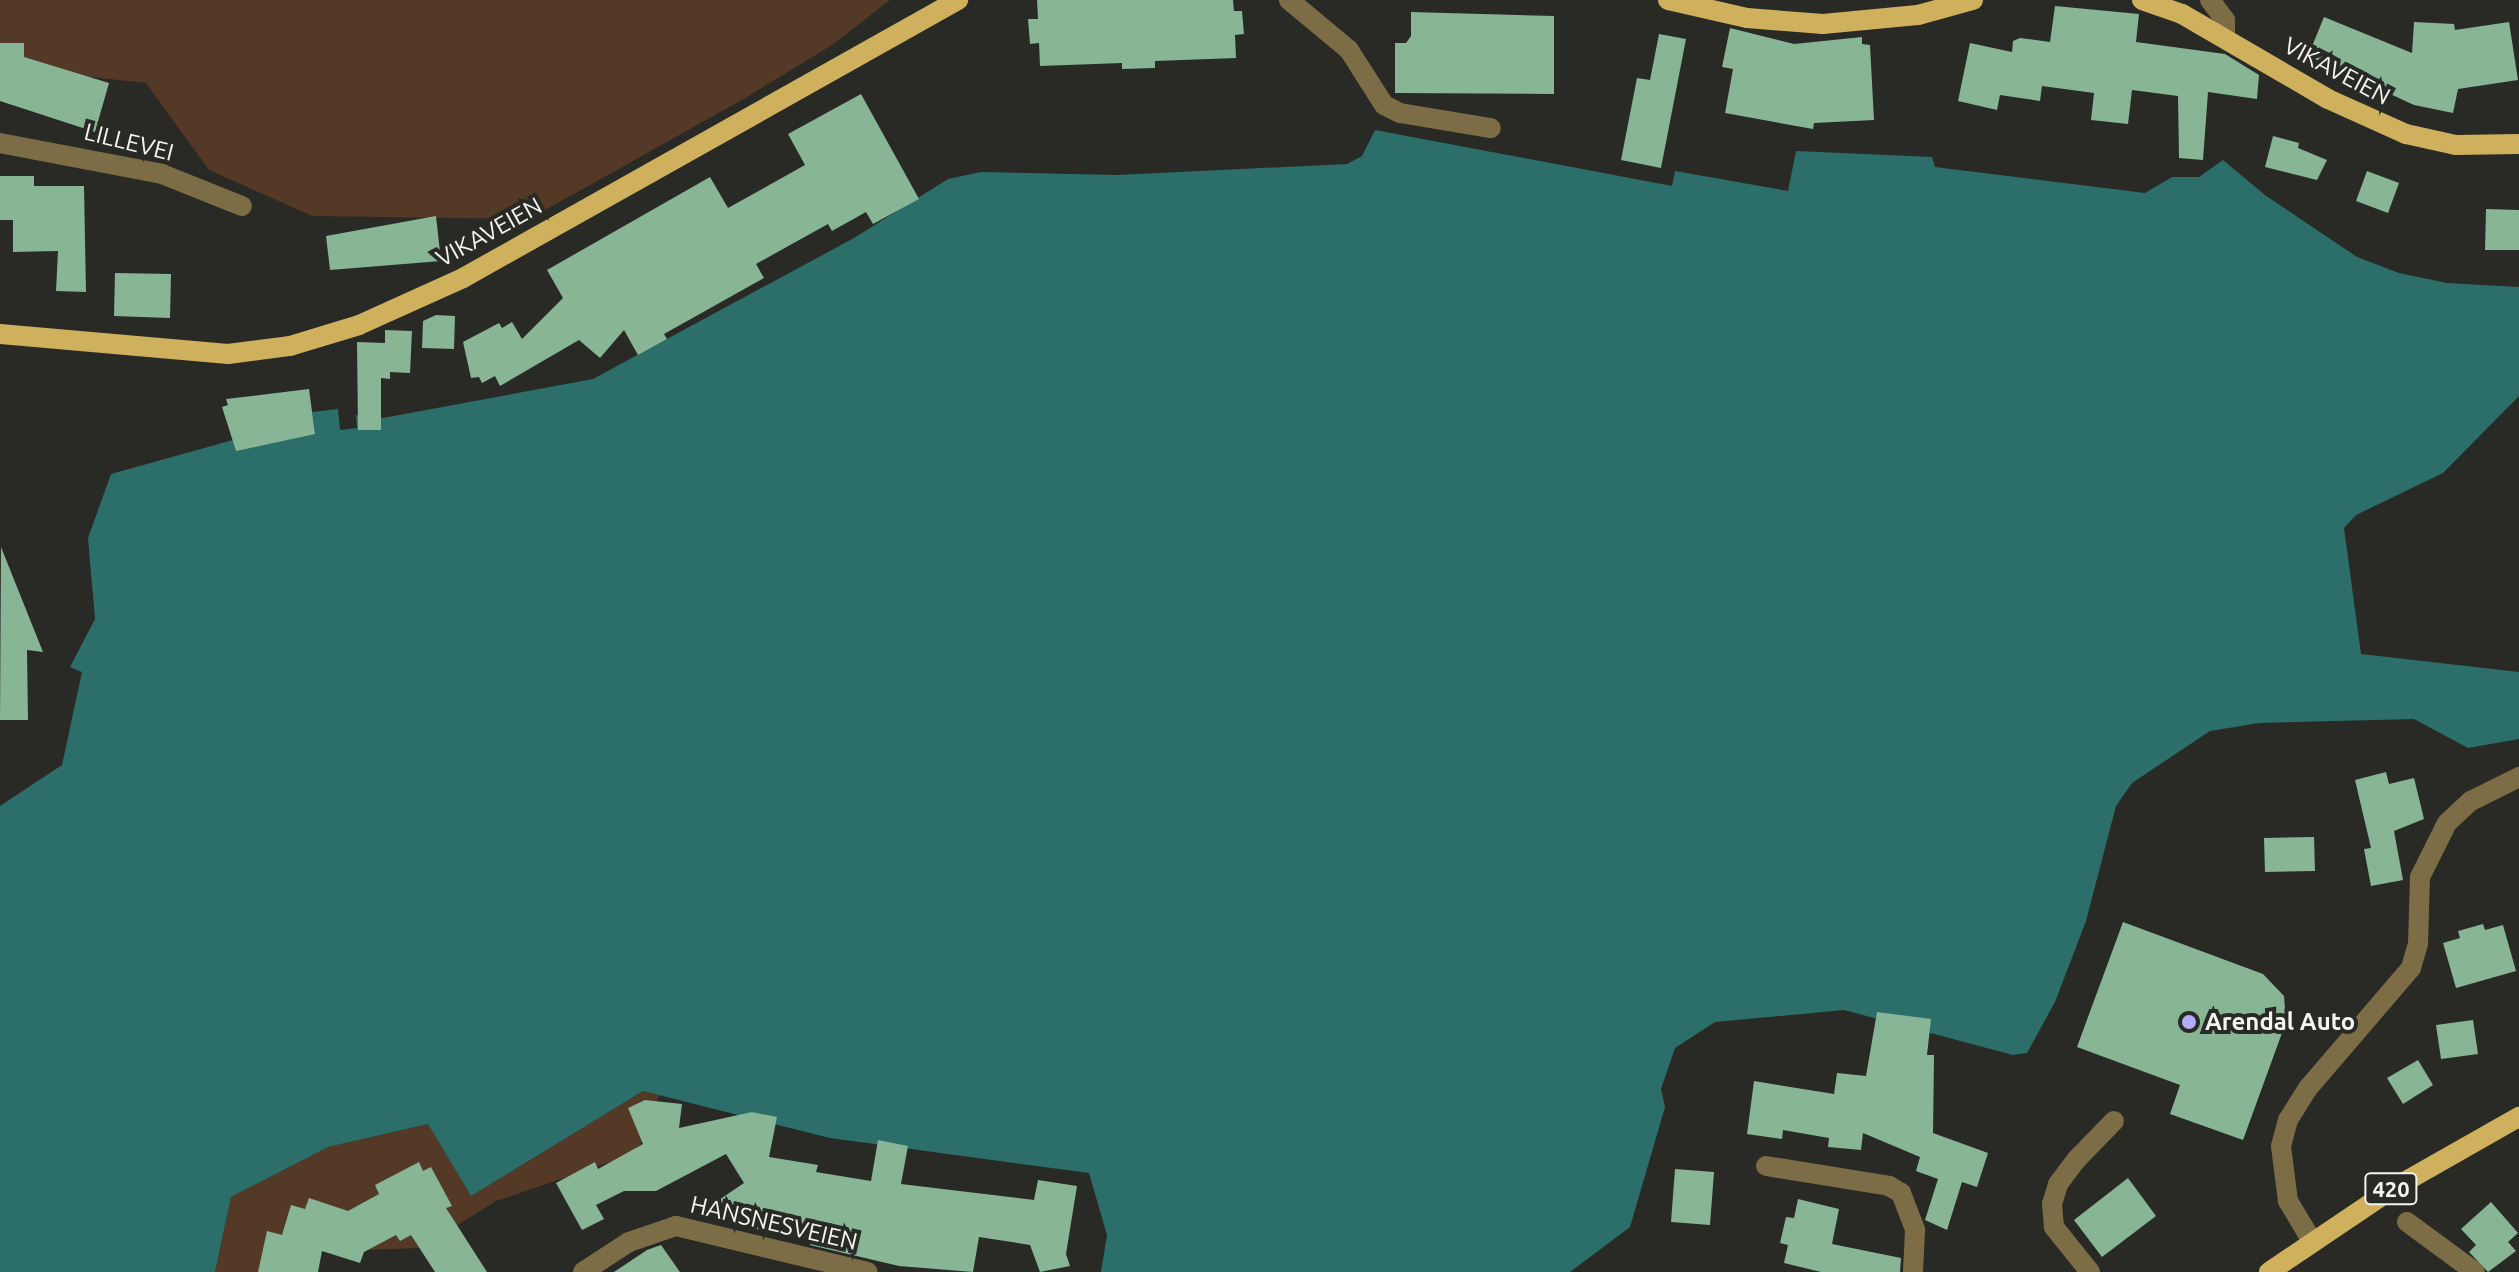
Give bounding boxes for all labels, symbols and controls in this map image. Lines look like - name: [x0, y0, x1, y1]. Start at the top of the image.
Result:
- street label: VIKAVEIEN: [2279, 31, 2395, 111]
- street label: LILLEVEI: [81, 117, 177, 167]
- street label: VIKAVEIEN: [431, 191, 547, 273]
- place label: Arendal Auto: [2205, 1008, 2355, 1036]
- marker: Arendal Auto: [2180, 1013, 2198, 1031]
- road number: 420: [2363, 1171, 2419, 1207]
- street label: HANSNESVEIEN: [688, 1190, 860, 1256]

